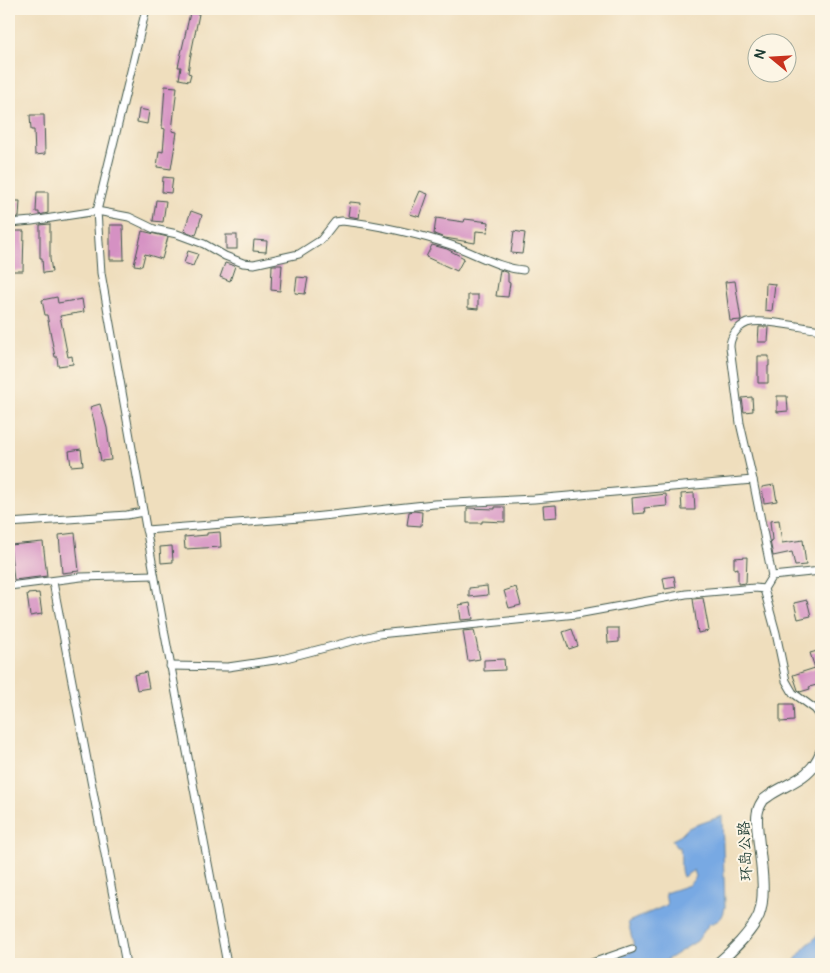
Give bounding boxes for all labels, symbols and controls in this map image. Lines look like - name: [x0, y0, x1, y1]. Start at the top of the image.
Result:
- north arrow: [748, 32, 798, 82]
- text: N: [751, 47, 770, 61]
- street label: 环岛公路: [734, 821, 757, 881]

